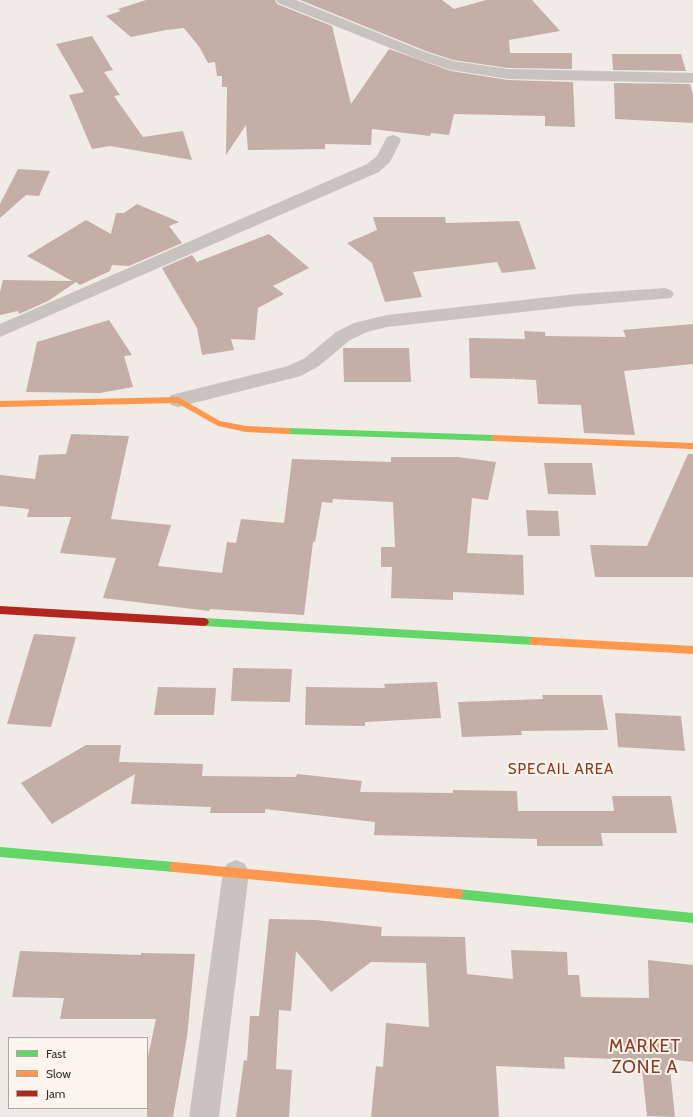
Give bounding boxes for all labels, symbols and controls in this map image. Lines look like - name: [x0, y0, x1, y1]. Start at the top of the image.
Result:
- district label: SPECAIL AREA: [508, 761, 614, 779]
- district label: MARKET ZONE A: [609, 1036, 681, 1078]
- legend: [8, 1037, 148, 1109]
- text: Fast: [46, 1046, 66, 1061]
- text: Slow: [46, 1066, 71, 1081]
- text: Jam: [46, 1086, 65, 1101]

